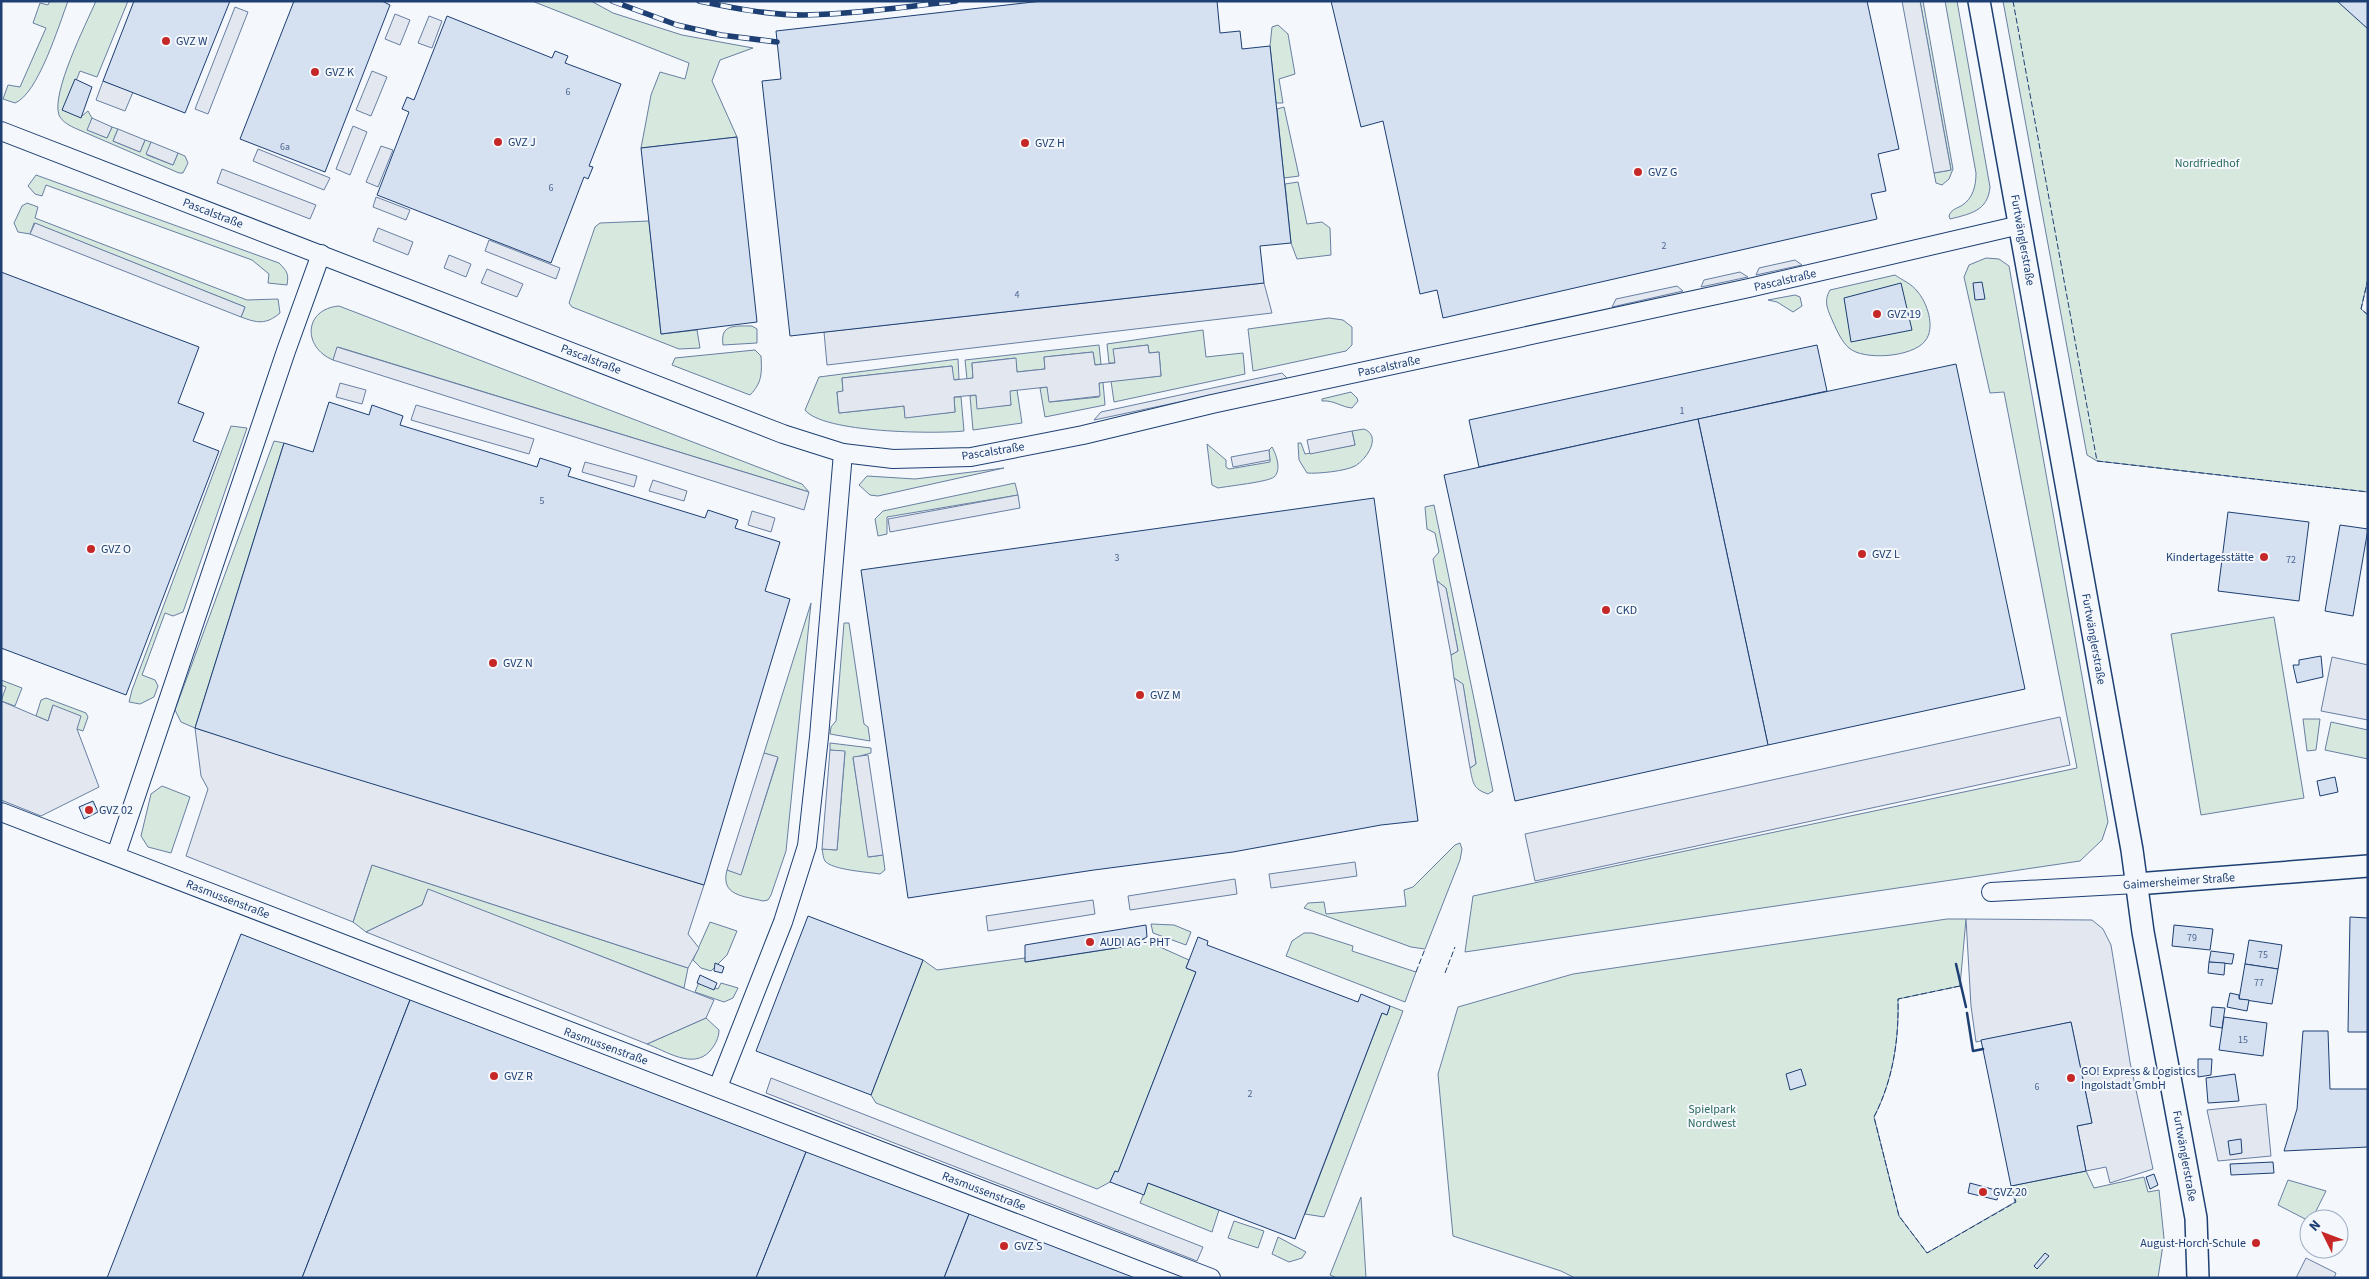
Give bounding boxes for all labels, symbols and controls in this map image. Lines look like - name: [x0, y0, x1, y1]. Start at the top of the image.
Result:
- place label: GVZ W: [176, 33, 208, 50]
- marker: GVZ W: [160, 35, 172, 47]
- place label: GVZ K: [325, 64, 354, 81]
- marker: GVZ K: [309, 66, 321, 78]
- house number: 6: [566, 85, 571, 99]
- place label: GVZ J: [508, 134, 536, 151]
- place label: GVZ H: [1035, 135, 1065, 152]
- marker: GVZ J: [492, 136, 504, 148]
- marker: GVZ H: [1019, 137, 1031, 149]
- house number: 6a: [280, 140, 290, 154]
- park label: Nordfriedhof: [2175, 155, 2240, 172]
- place label: GVZ G: [1648, 164, 1677, 181]
- marker: GVZ G: [1632, 166, 1644, 178]
- house number: 6: [549, 181, 554, 195]
- street label: Furtwänglerstraße: [2006, 193, 2039, 287]
- street label: Pascalstraße: [180, 194, 246, 233]
- house number: 2: [1662, 239, 1667, 253]
- street label: Pascalstraße: [1752, 265, 1818, 296]
- house number: 4: [1015, 288, 1020, 302]
- place label: GVZ 19: [1887, 306, 1921, 323]
- marker: GVZ 19: [1871, 308, 1883, 320]
- street label: Pascalstraße: [558, 340, 624, 379]
- street label: Pascalstraße: [1356, 352, 1422, 381]
- house number: 1: [1680, 404, 1685, 418]
- street label: Pascalstraße: [960, 438, 1026, 465]
- house number: 5: [540, 494, 545, 508]
- place label: GVZ O: [101, 541, 131, 558]
- marker: GVZ O: [85, 543, 97, 555]
- place label: GVZ L: [1872, 546, 1900, 563]
- marker: GVZ L: [1856, 548, 1868, 560]
- place label: Kindertagesstätte: [2166, 549, 2254, 566]
- house number: 3: [1115, 551, 1120, 565]
- marker: Kindertagesstätte: [2258, 551, 2270, 563]
- house number: 72: [2286, 553, 2296, 567]
- street label: Furtwänglerstraße: [2077, 592, 2110, 686]
- place label: CKD: [1616, 602, 1637, 619]
- marker: CKD: [1600, 604, 1612, 616]
- place label: GVZ N: [503, 655, 533, 672]
- marker: GVZ N: [487, 657, 499, 669]
- place label: GVZ M: [1150, 687, 1181, 704]
- marker: GVZ M: [1134, 689, 1146, 701]
- place label: GVZ 02: [99, 802, 133, 819]
- marker: GVZ 02: [83, 804, 95, 816]
- street label: Gaimersheimer Straße: [2122, 869, 2236, 894]
- street label: Rasmussenstraße: [183, 876, 272, 923]
- house number: 79: [2187, 931, 2197, 945]
- place label: AUDI AG - PHT: [1100, 934, 1171, 951]
- marker: AUDI AG - PHT: [1084, 936, 1096, 948]
- house number: 75: [2258, 948, 2268, 962]
- house number: 77: [2254, 976, 2264, 990]
- street label: Rasmussenstraße: [561, 1023, 650, 1070]
- house number: 15: [2238, 1033, 2248, 1047]
- place label: GO! Express & Logistics Ingolstadt GmbH: [2081, 1063, 2196, 1094]
- place label: GVZ R: [504, 1068, 533, 1085]
- marker: GVZ R: [488, 1070, 500, 1082]
- marker: GO! Express & Logistics Ingolstadt GmbH: [2065, 1072, 2077, 1084]
- house number: 6: [2035, 1080, 2040, 1094]
- house number: 2: [1248, 1087, 1253, 1101]
- park label: Spielpark Nordwest: [1688, 1101, 1736, 1132]
- street label: Furtwänglerstraße: [2168, 1109, 2201, 1203]
- street label: Rasmussenstraße: [939, 1168, 1028, 1215]
- place label: GVZ 20: [1993, 1184, 2027, 1201]
- marker: GVZ 20: [1977, 1186, 1989, 1198]
- north arrow: [2299, 1209, 2349, 1259]
- text: N: [2305, 1216, 2326, 1236]
- place label: August-Horch-Schule: [2140, 1235, 2246, 1252]
- marker: August-Horch-Schule: [2250, 1237, 2262, 1249]
- place label: GVZ S: [1014, 1238, 1042, 1255]
- marker: GVZ S: [998, 1240, 1010, 1252]

